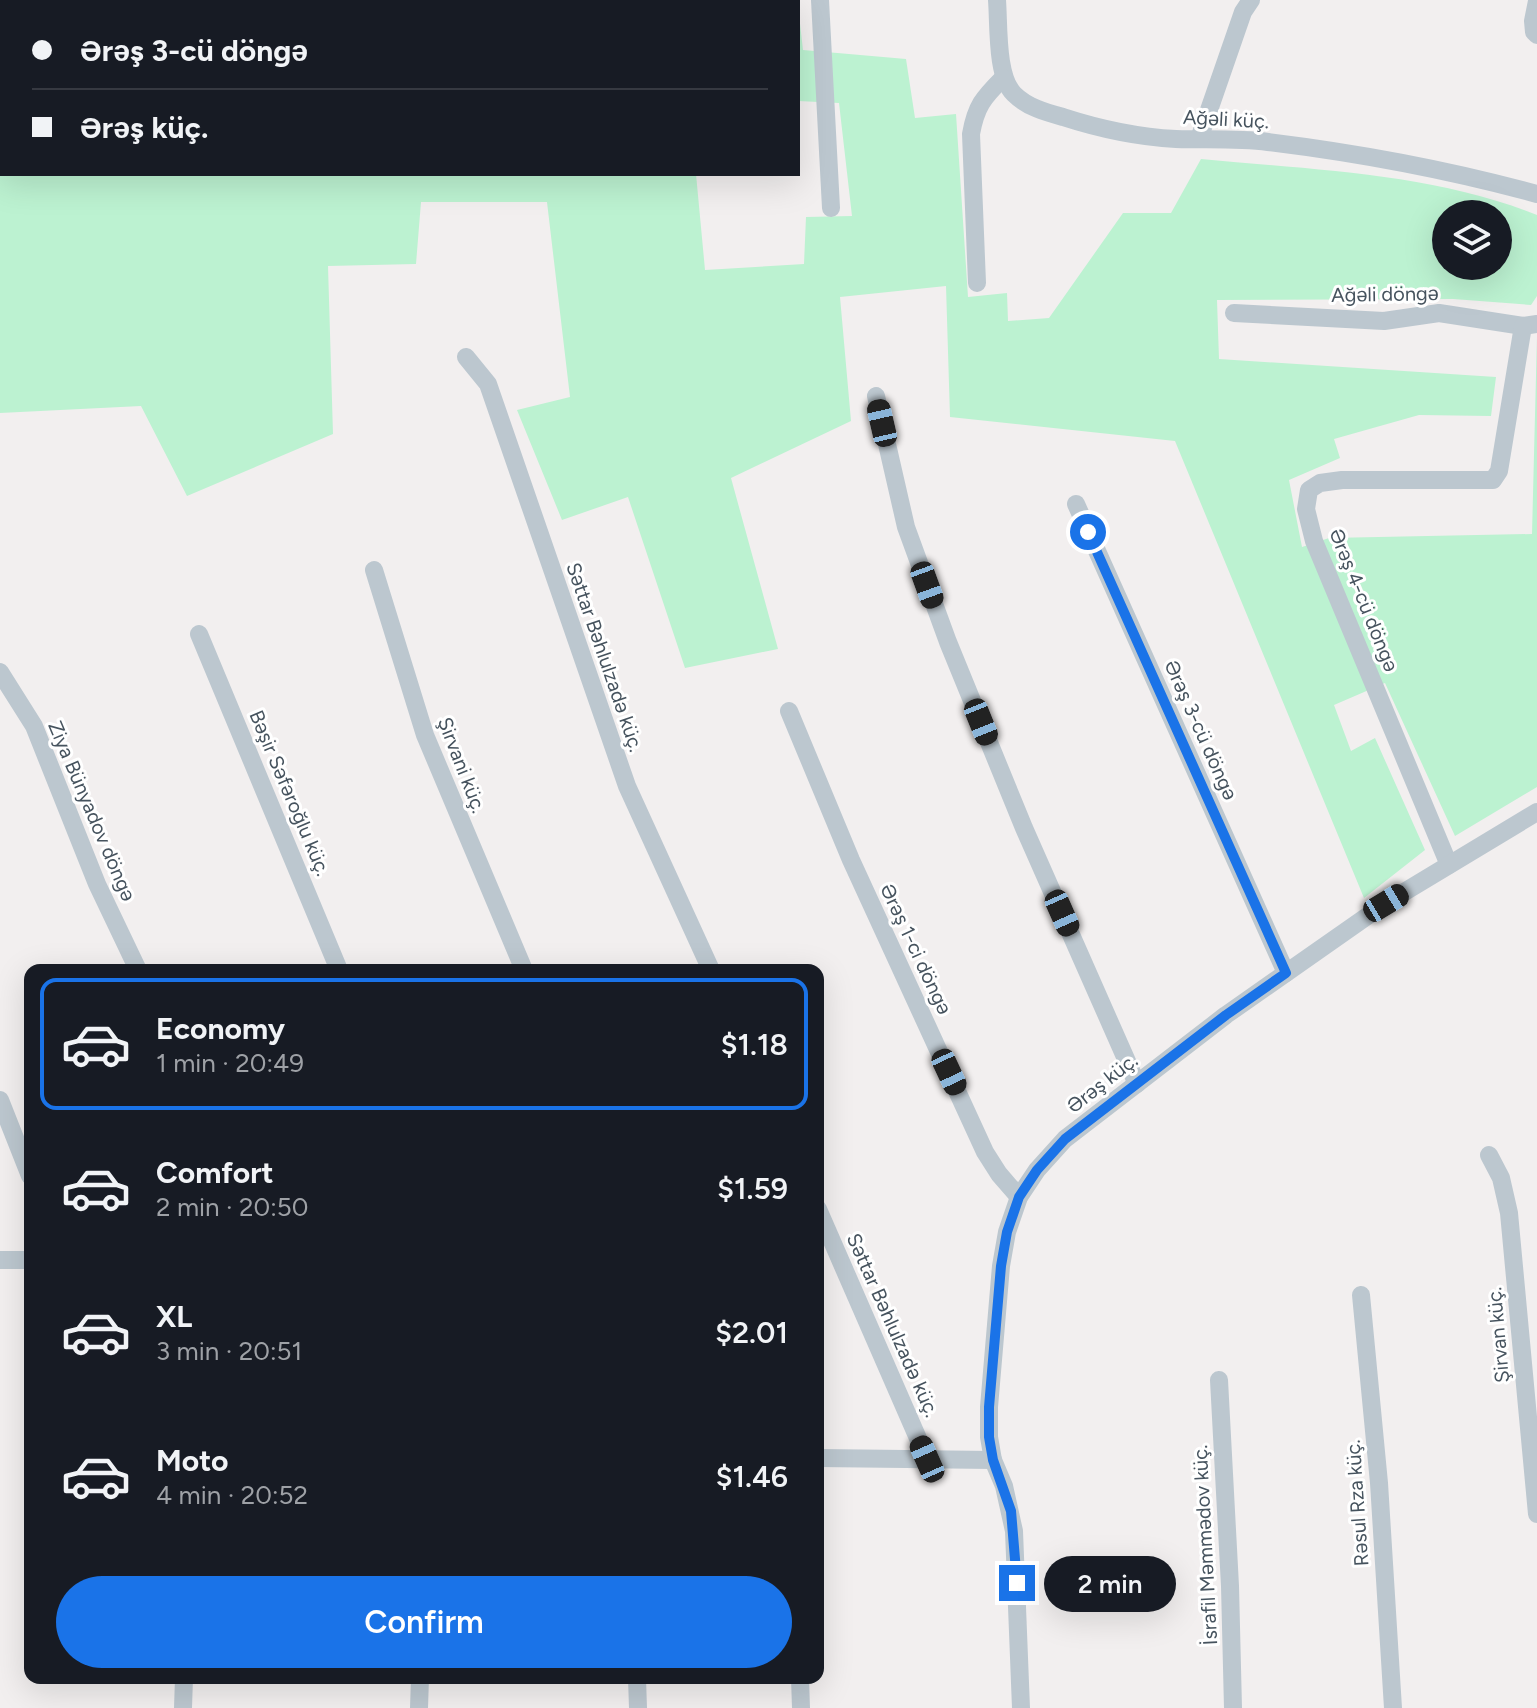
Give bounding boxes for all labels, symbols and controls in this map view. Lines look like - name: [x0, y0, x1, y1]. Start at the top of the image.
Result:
- text: Ərəş 3-cü döngə: [80, 32, 308, 69]
- street label: Ağəli küç.: [1182, 105, 1270, 133]
- text: Ərəş küç.: [80, 109, 208, 146]
- map controls: [1432, 200, 1512, 280]
- button: layers: [1432, 200, 1512, 280]
- street label: Ağəli döngə: [1331, 281, 1439, 307]
- car: [865, 397, 899, 449]
- route start: [1070, 514, 1106, 550]
- street label: Ərəş 4-cü döngə: [1324, 525, 1404, 675]
- car: [908, 558, 946, 612]
- street label: Səttar Bəhlulzadə küç.: [561, 559, 649, 755]
- street label: Ərəş 3-cü döngə: [1159, 656, 1243, 804]
- car: [961, 695, 1001, 749]
- street label: Bəşir Səfəroğlu küç.: [244, 707, 336, 879]
- street label: Şirvani küç.: [433, 714, 491, 816]
- street label: Ziya Bünyadov döngə: [43, 717, 141, 905]
- street label: Ərəş 1-ci döngə: [875, 880, 957, 1018]
- car: [1359, 880, 1413, 926]
- car: [1041, 886, 1083, 940]
- icon: car: [60, 1008, 132, 1080]
- text: Economy: [156, 1010, 285, 1047]
- text: $1.18: [721, 1026, 788, 1063]
- car: [928, 1045, 970, 1099]
- text: 1 min · 20:49: [156, 1047, 304, 1079]
- street label: Ərəş küç.: [1062, 1048, 1142, 1118]
- icon: car: [60, 1152, 132, 1224]
- text: Comfort: [156, 1154, 274, 1191]
- text: $1.59: [717, 1170, 788, 1207]
- text: 2 min · 20:50: [156, 1191, 308, 1223]
- street label: Səttar Bəhlulzadə küç.: [842, 1229, 944, 1421]
- street label: Şirvan küç.: [1482, 1286, 1514, 1384]
- icon: car: [60, 1296, 132, 1368]
- text: XL: [156, 1298, 192, 1335]
- text: $2.01: [715, 1314, 788, 1351]
- text: 3 min · 20:51: [156, 1335, 302, 1367]
- car: [906, 1432, 948, 1486]
- street label: Rəsul Rza küç.: [1341, 1439, 1373, 1567]
- icon: car: [60, 1440, 132, 1512]
- text: Moto: [156, 1442, 228, 1479]
- street label: İsrafil Məmmədov küç.: [1188, 1444, 1222, 1646]
- text: $1.46: [716, 1458, 788, 1495]
- text: 4 min · 20:52: [156, 1479, 308, 1511]
- callout: 2 min: [1045, 1555, 1177, 1611]
- route end: [999, 1565, 1035, 1601]
- text: 2 min: [1078, 1568, 1142, 1600]
- button: Confirm: [56, 1576, 792, 1668]

